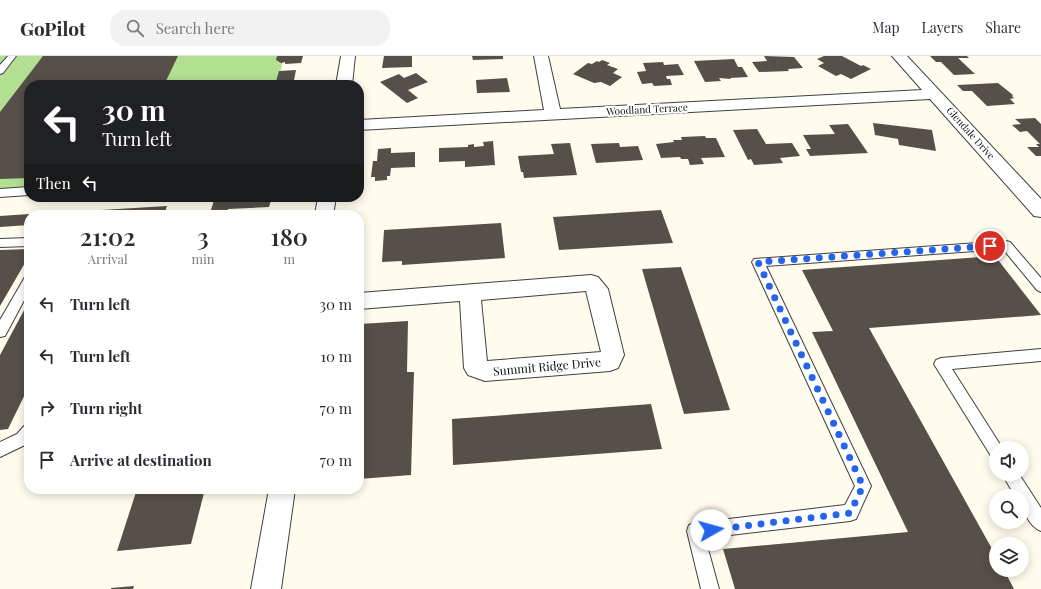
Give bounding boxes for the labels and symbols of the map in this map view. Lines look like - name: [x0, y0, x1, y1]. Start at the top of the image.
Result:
- street label: Woodland Terrace: [605, 100, 688, 118]
- street label: Glendale Drive: [944, 104, 998, 162]
- pin: [973, 229, 1007, 263]
- street label: Summit Ridge Drive: [492, 353, 602, 379]
- position arrow: [690, 509, 732, 551]

